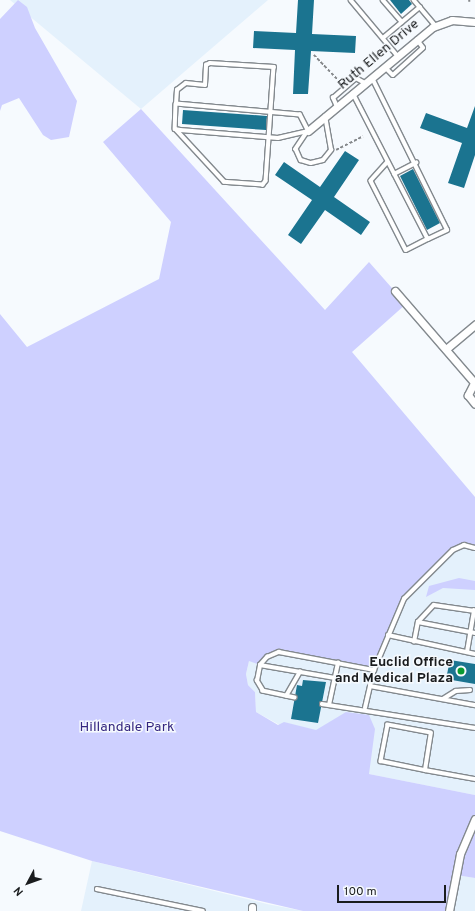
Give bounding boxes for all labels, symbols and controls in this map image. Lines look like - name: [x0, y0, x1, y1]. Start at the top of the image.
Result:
- street label: Ruth Ellen Drive: [335, 16, 423, 94]
- place label: Euclid Office and Medical Plaza: [335, 655, 453, 688]
- marker: Euclid Office and Medical Plaza: [456, 666, 466, 676]
- park label: Hillandale Park: [80, 720, 174, 736]
- north arrow: [8, 863, 48, 903]
- scale bar: [339, 877, 448, 903]
- text: N: [11, 883, 27, 898]
- text: 100 m: [344, 884, 377, 900]

